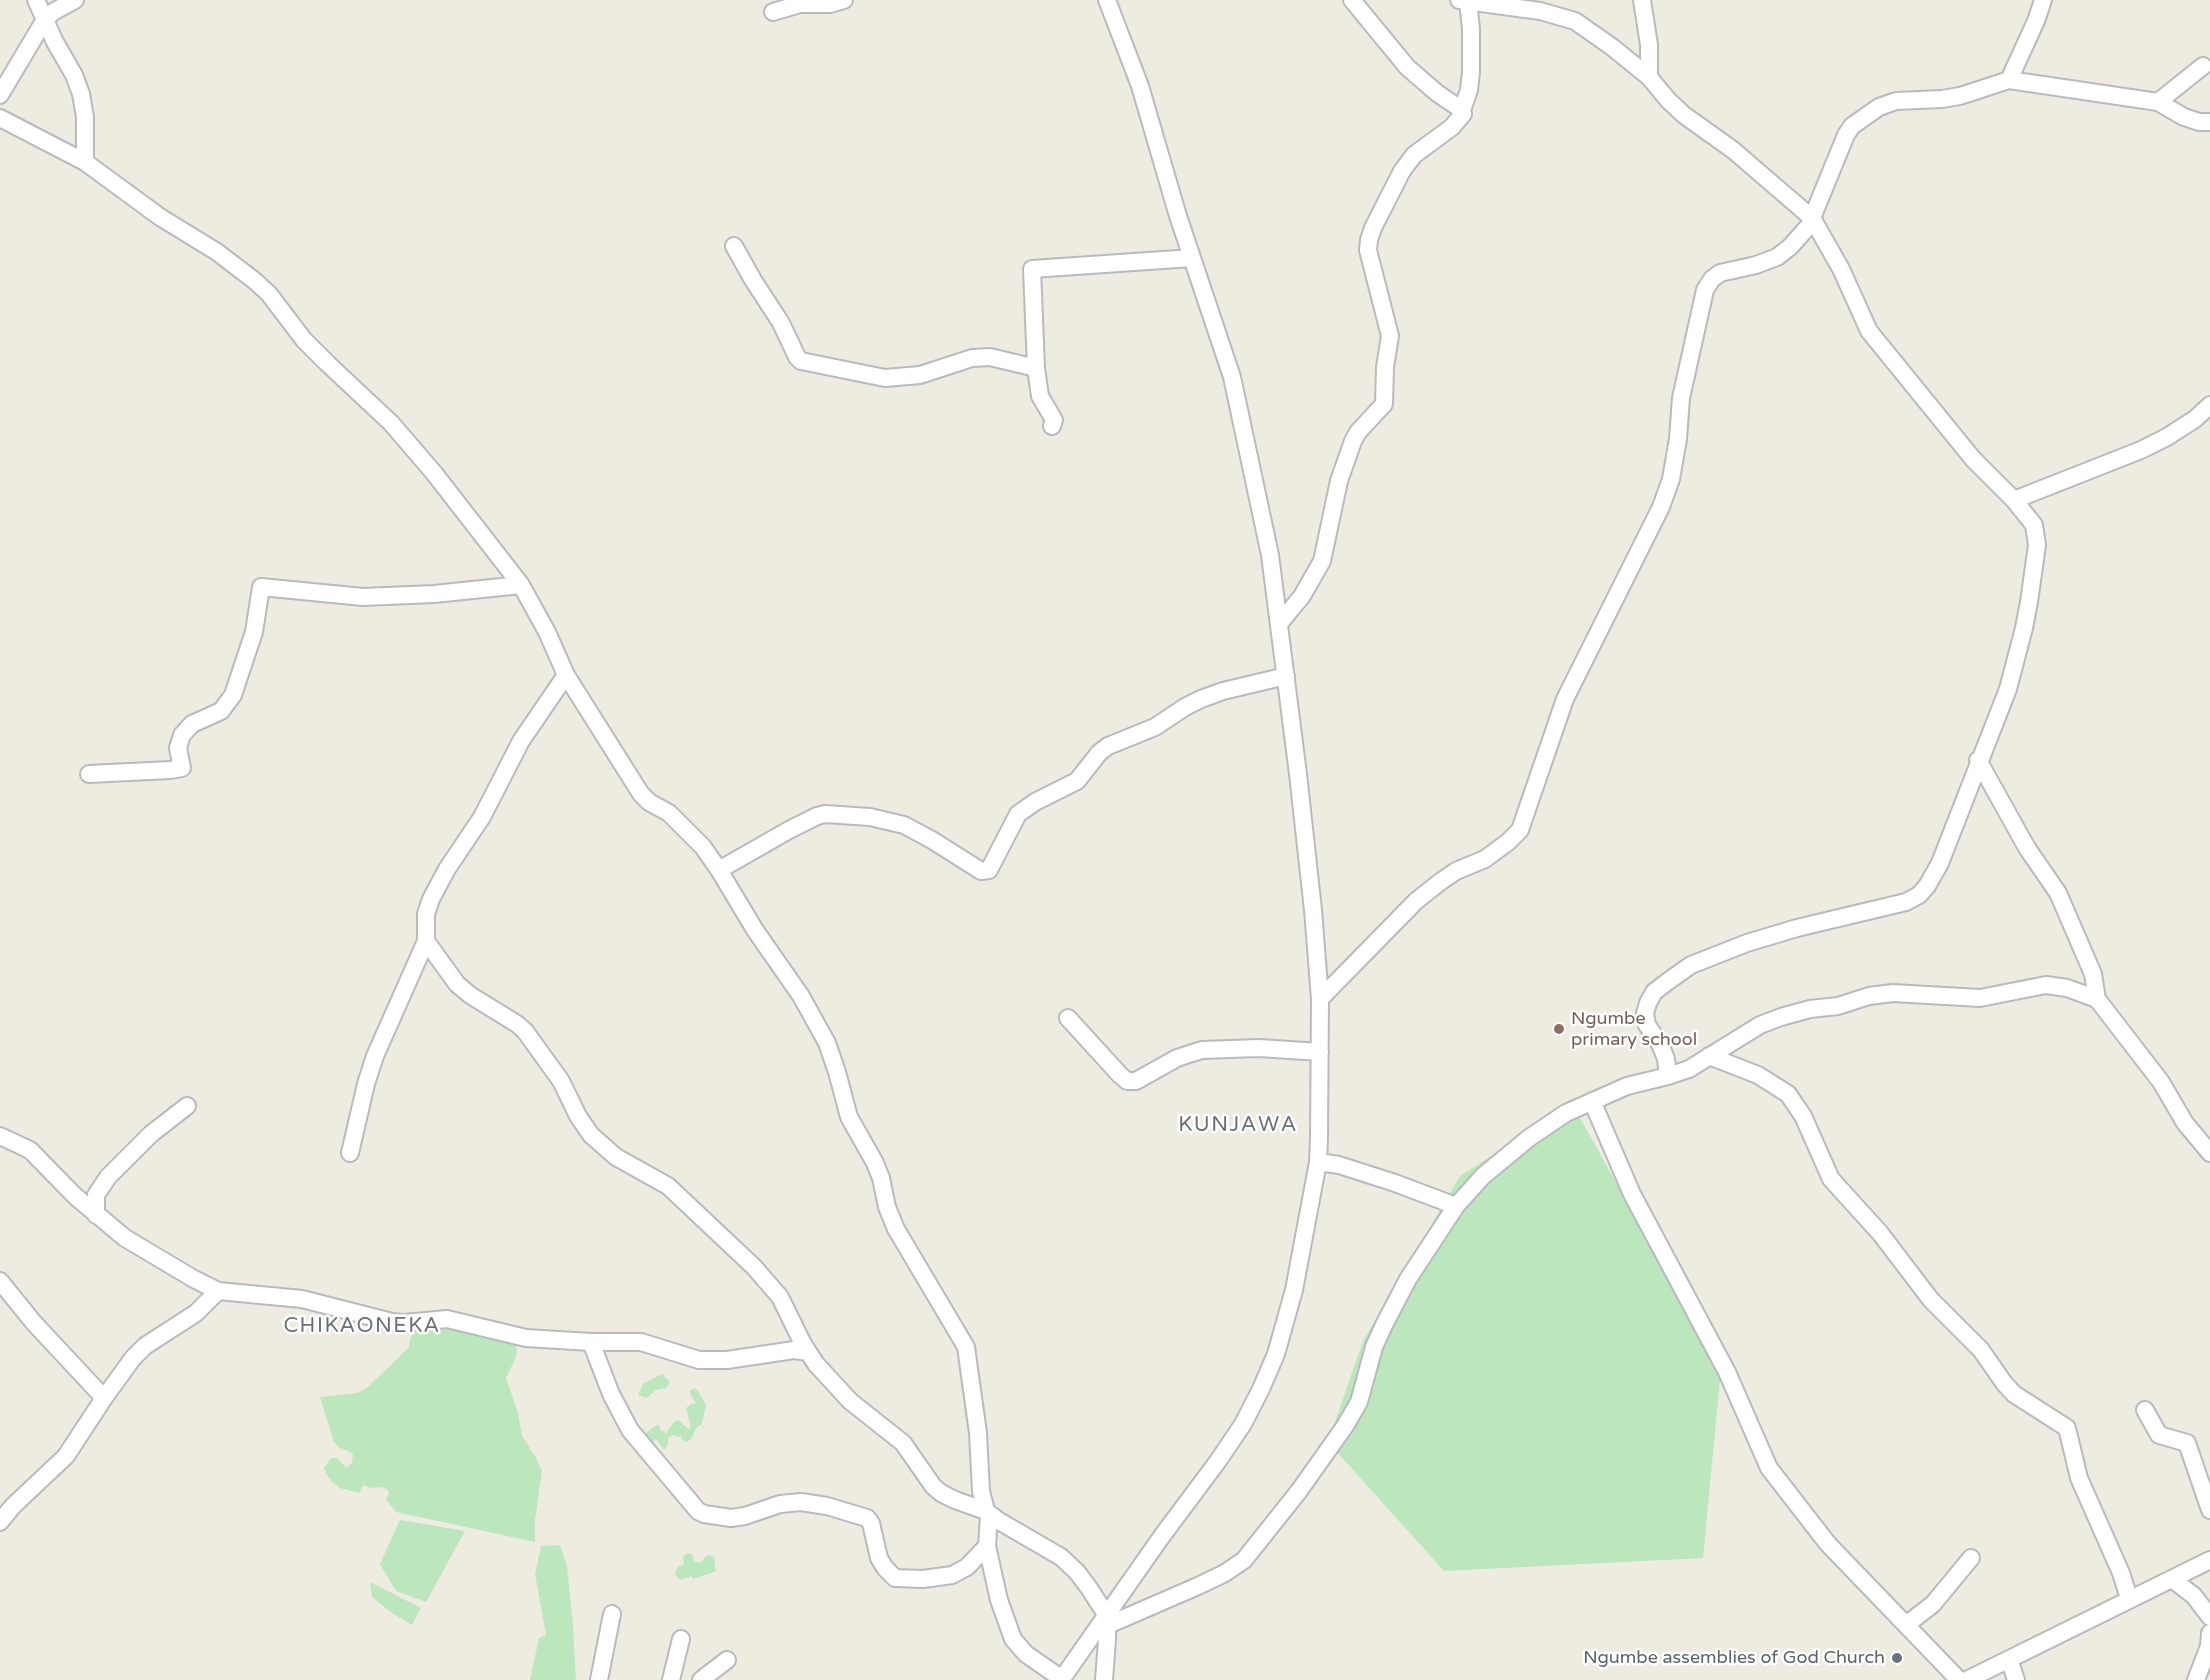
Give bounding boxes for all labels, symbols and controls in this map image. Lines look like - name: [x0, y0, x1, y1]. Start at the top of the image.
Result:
- place label: Ngumbe primary school: [1571, 1008, 1697, 1050]
- marker: Ngumbe primary school: [1552, 1022, 1566, 1036]
- district label: KUNJAWA: [1178, 1112, 1298, 1138]
- district label: CHIKAONEKA: [283, 1313, 441, 1339]
- place label: Ngumbe assemblies of God Church: [1583, 1647, 1885, 1669]
- marker: Ngumbe assemblies of God Church: [1890, 1651, 1904, 1665]

